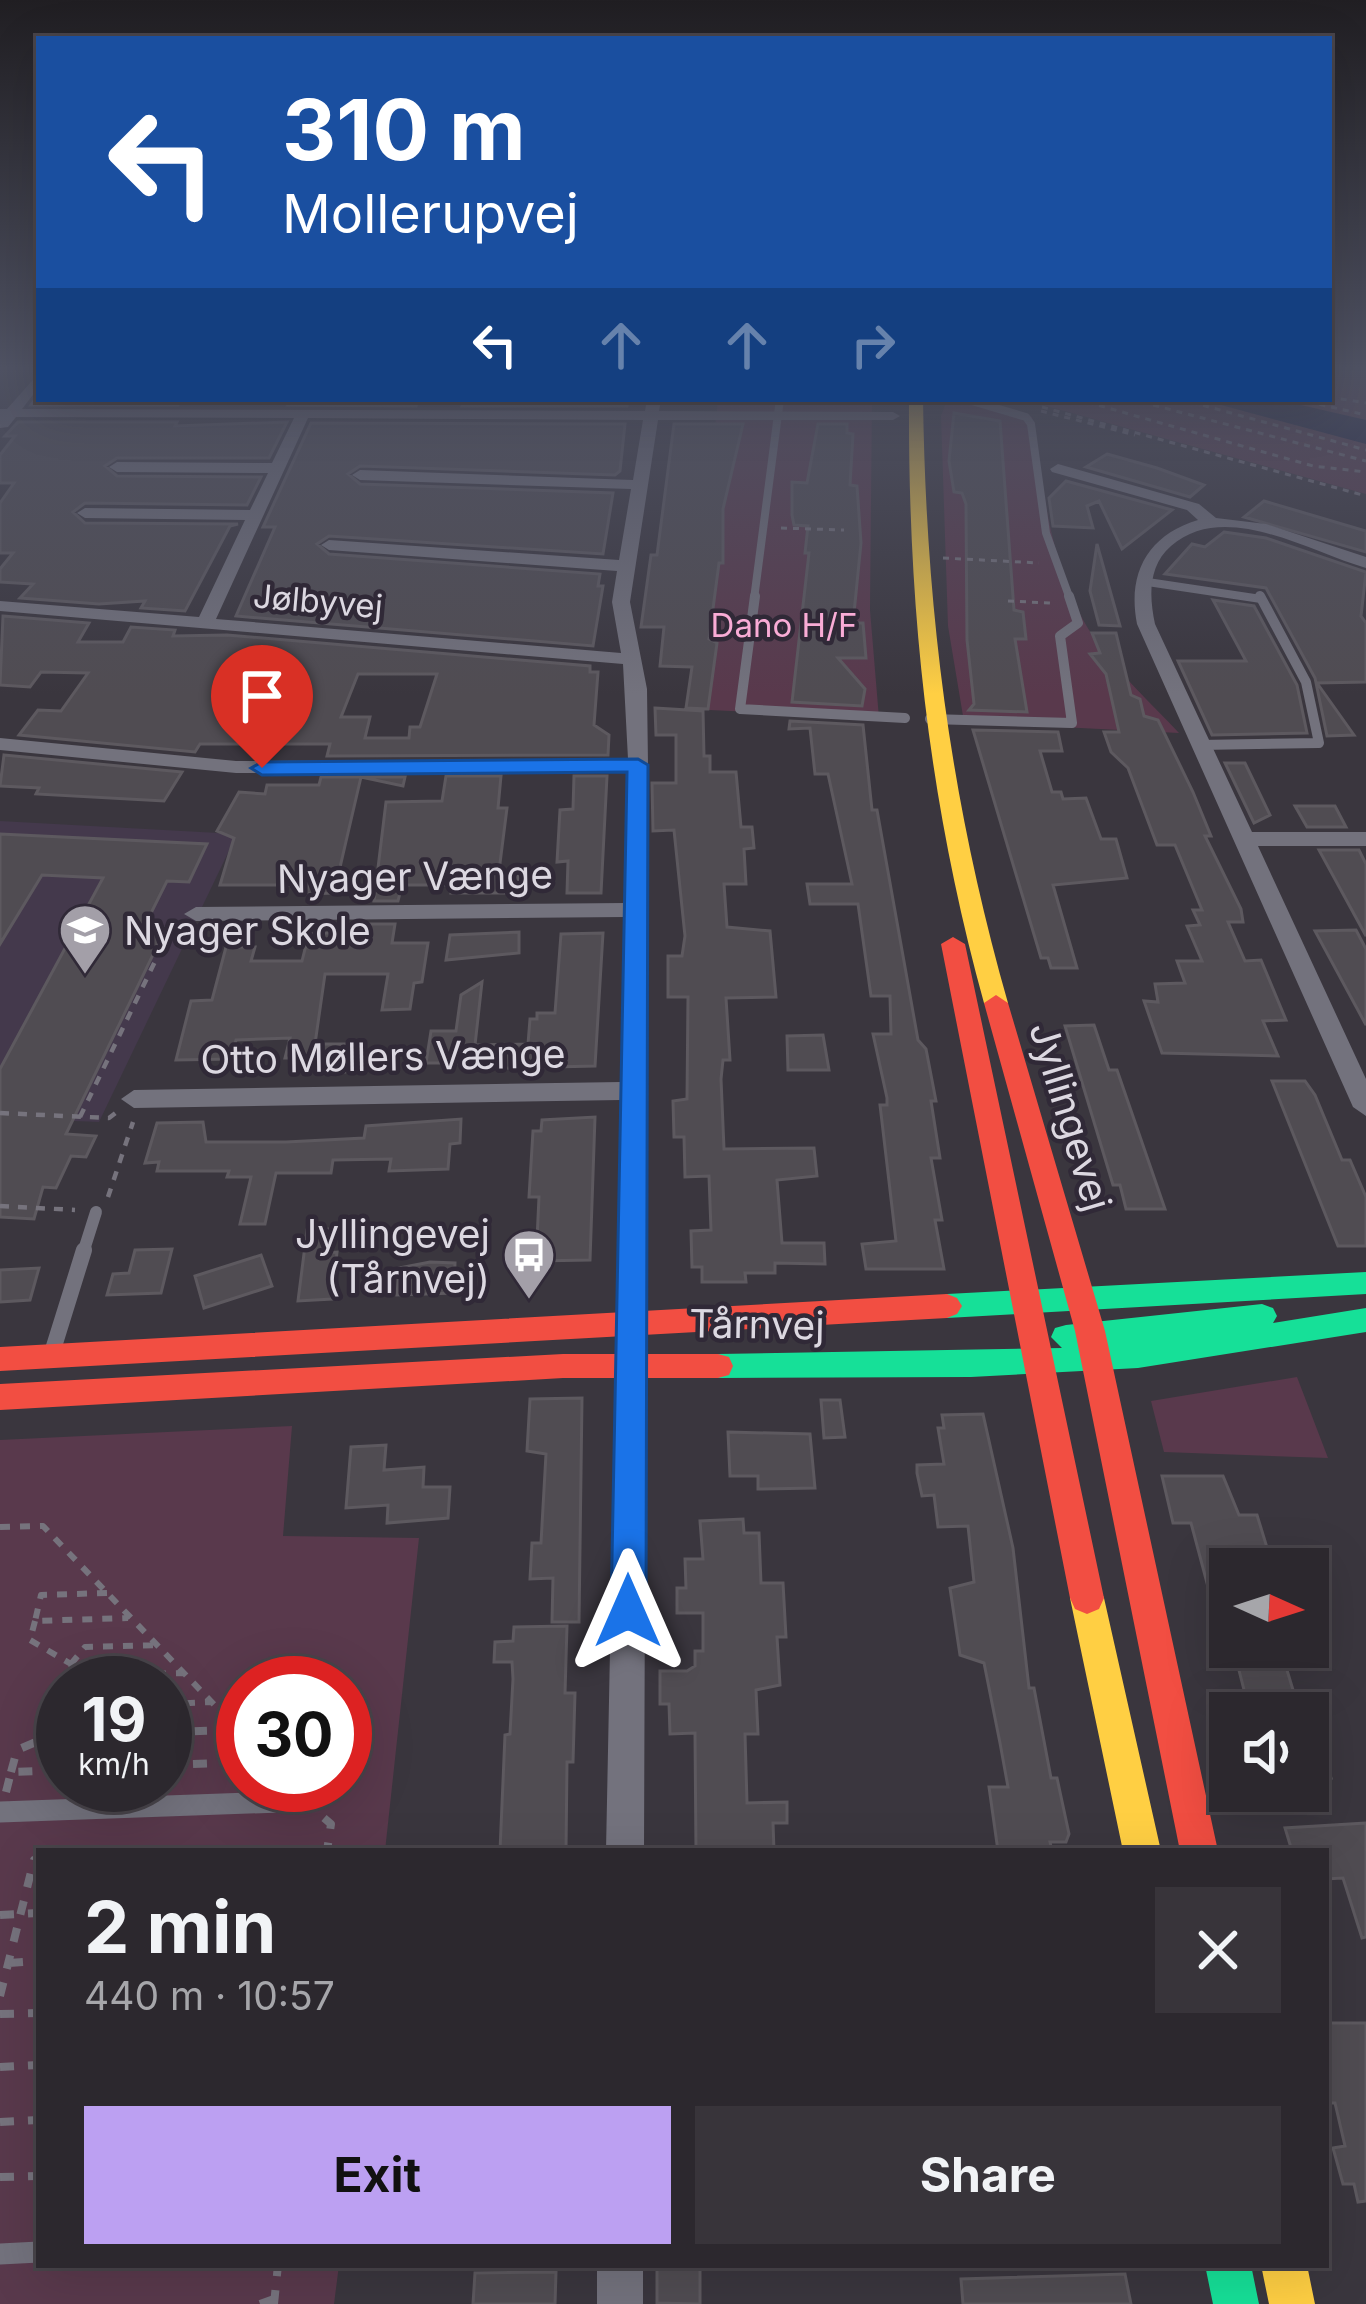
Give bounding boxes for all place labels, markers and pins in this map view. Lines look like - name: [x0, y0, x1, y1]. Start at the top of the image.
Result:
- pin: [211, 645, 313, 768]
- school or university icon: Nyager Skole: [57, 902, 113, 976]
- place label: Nyager Skole: [124, 907, 371, 954]
- place label: Jyllingevej (Tårnvej): [295, 1210, 490, 1302]
- bus stop icon: Jyllingevej (Tårnvej): [501, 1227, 557, 1301]

